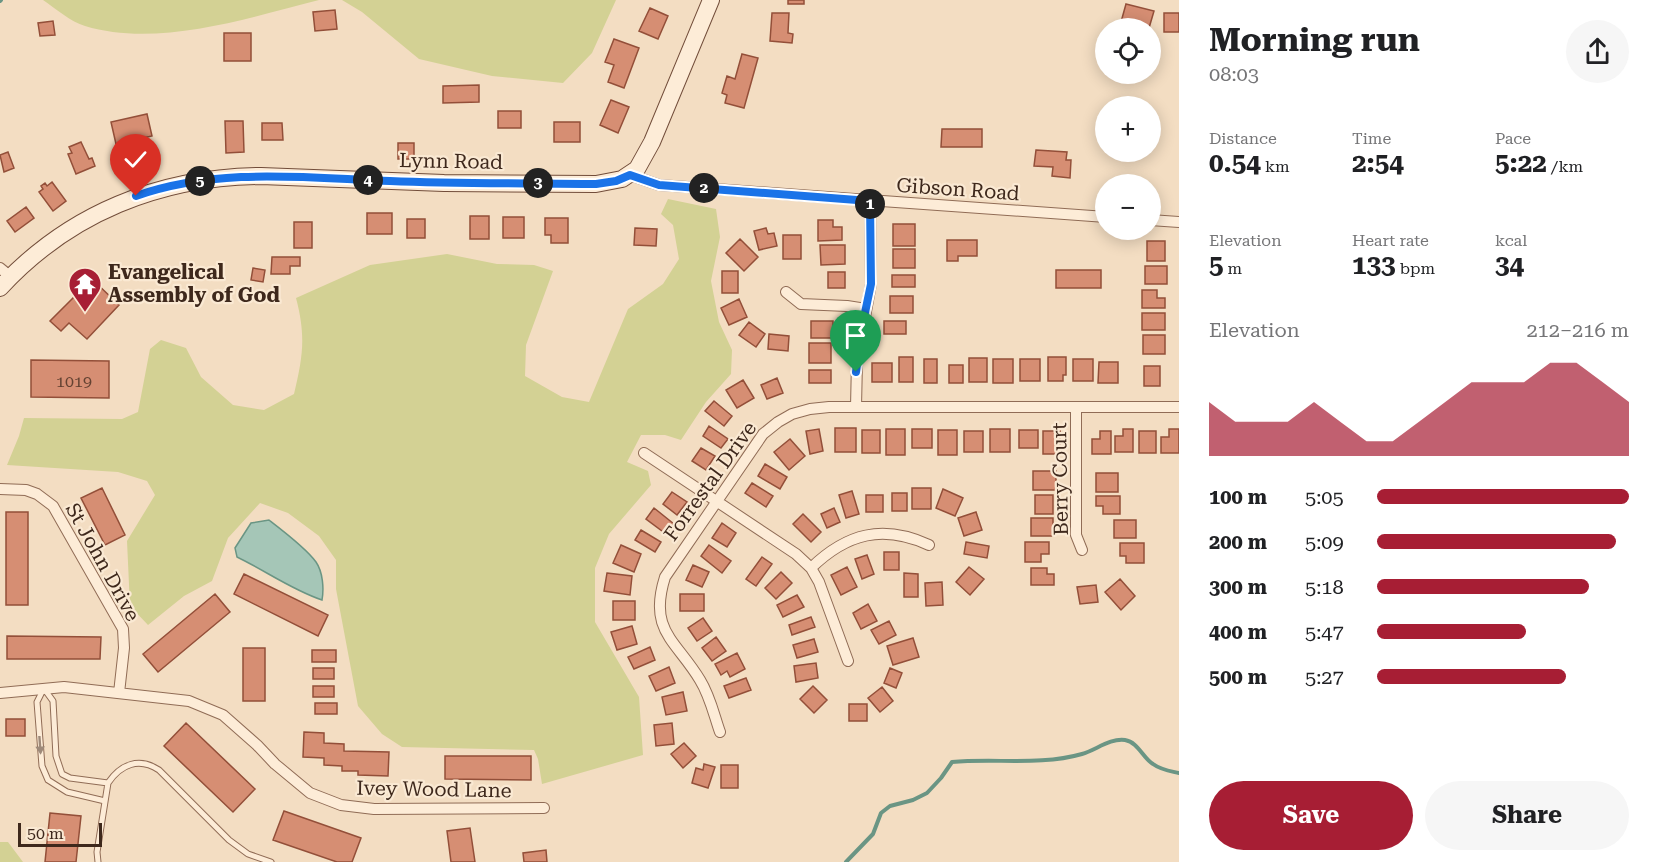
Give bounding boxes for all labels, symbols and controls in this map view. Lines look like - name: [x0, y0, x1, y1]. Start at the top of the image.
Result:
- map controls: [1095, 18, 1161, 240]
- button: locate: [1095, 18, 1161, 84]
- text: Morning run: [1209, 20, 1420, 59]
- button: share: [1566, 20, 1629, 83]
- text: 08:03: [1209, 62, 1259, 86]
- button: +: [1095, 96, 1161, 162]
- text: Distance: [1209, 129, 1277, 148]
- text: Time: [1352, 129, 1391, 148]
- text: Pace: [1495, 129, 1531, 148]
- pin: [110, 134, 161, 196]
- icon: check: [119, 143, 152, 176]
- street label: Lynn Road: [399, 148, 503, 174]
- text: 0.54: [1209, 148, 1261, 178]
- text: 2:54: [1352, 148, 1404, 178]
- text: 5:22: [1495, 148, 1547, 178]
- text: km: [1261, 157, 1290, 176]
- text: /km: [1547, 157, 1583, 176]
- pin: 4: [353, 165, 383, 195]
- pin: 5: [185, 166, 215, 196]
- pin: 3: [523, 168, 553, 198]
- text: 4: [364, 170, 372, 189]
- text: 5: [196, 171, 204, 190]
- text: 3: [534, 173, 542, 192]
- pin: 2: [689, 173, 719, 203]
- street label: Gibson Road: [896, 173, 1021, 205]
- button: −: [1095, 174, 1161, 240]
- text: 2: [700, 178, 708, 197]
- pin: 1: [855, 189, 885, 219]
- text: 1: [866, 194, 874, 213]
- text: Elevation: [1209, 231, 1282, 250]
- text: Heart rate: [1352, 231, 1429, 250]
- text: kcal: [1495, 231, 1527, 250]
- text: 5: [1209, 250, 1224, 280]
- text: 133: [1352, 250, 1396, 280]
- text: 34: [1495, 250, 1524, 280]
- text: m: [1224, 259, 1242, 278]
- text: bpm: [1396, 259, 1435, 278]
- place label: Evangelical Assembly of God: [108, 260, 280, 307]
- temple icon: Evangelical Assembly of God: [67, 266, 103, 313]
- pin: [830, 310, 881, 372]
- text: Elevation: [1209, 318, 1300, 342]
- text: 212–216 m: [1526, 318, 1629, 342]
- icon: arrive: [839, 319, 872, 352]
- house number: 1019: [56, 372, 92, 391]
- street label: Forrestal Drive: [659, 417, 761, 545]
- street label: Berry Court: [1047, 422, 1073, 536]
- text: 100 m: [1209, 485, 1267, 509]
- text: 5:05: [1305, 485, 1344, 509]
- street label: St John Drive: [61, 499, 145, 625]
- text: 200 m: [1209, 530, 1267, 554]
- text: 5:09: [1305, 530, 1344, 554]
- text: 300 m: [1209, 575, 1267, 599]
- text: 5:18: [1305, 575, 1344, 599]
- text: 400 m: [1209, 620, 1267, 644]
- text: 5:47: [1305, 620, 1344, 644]
- text: 500 m: [1209, 665, 1267, 689]
- text: 5:27: [1305, 665, 1344, 689]
- one-way arrow: [36, 736, 45, 755]
- street label: Ivey Wood Lane: [356, 776, 512, 802]
- button: Save: [1209, 781, 1413, 850]
- button: Share: [1425, 781, 1629, 850]
- scale bar: [18, 820, 102, 848]
- text: 50 m: [27, 824, 64, 843]

